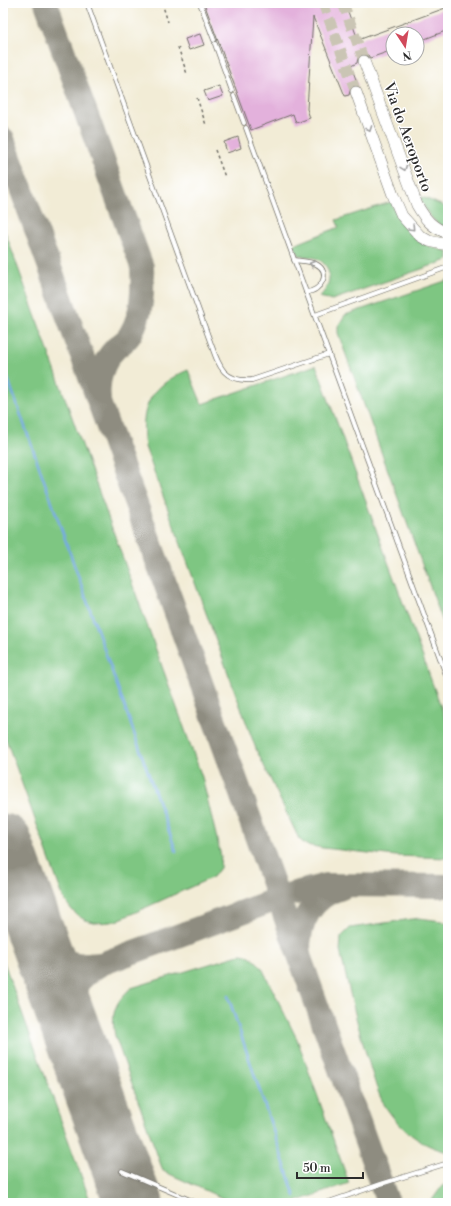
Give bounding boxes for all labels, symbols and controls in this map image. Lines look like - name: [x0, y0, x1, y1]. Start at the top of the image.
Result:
- north arrow: [385, 26, 425, 66]
- text: N: [401, 47, 413, 63]
- street label: Via do Aeroporto: [379, 79, 436, 195]
- one-way arrow: [365, 125, 373, 132]
- one-way arrow: [399, 164, 408, 171]
- one-way arrow: [408, 224, 415, 231]
- one-way arrow: [309, 260, 316, 269]
- scale bar: [297, 1154, 363, 1180]
- text: 50 m: [303, 1161, 331, 1176]

